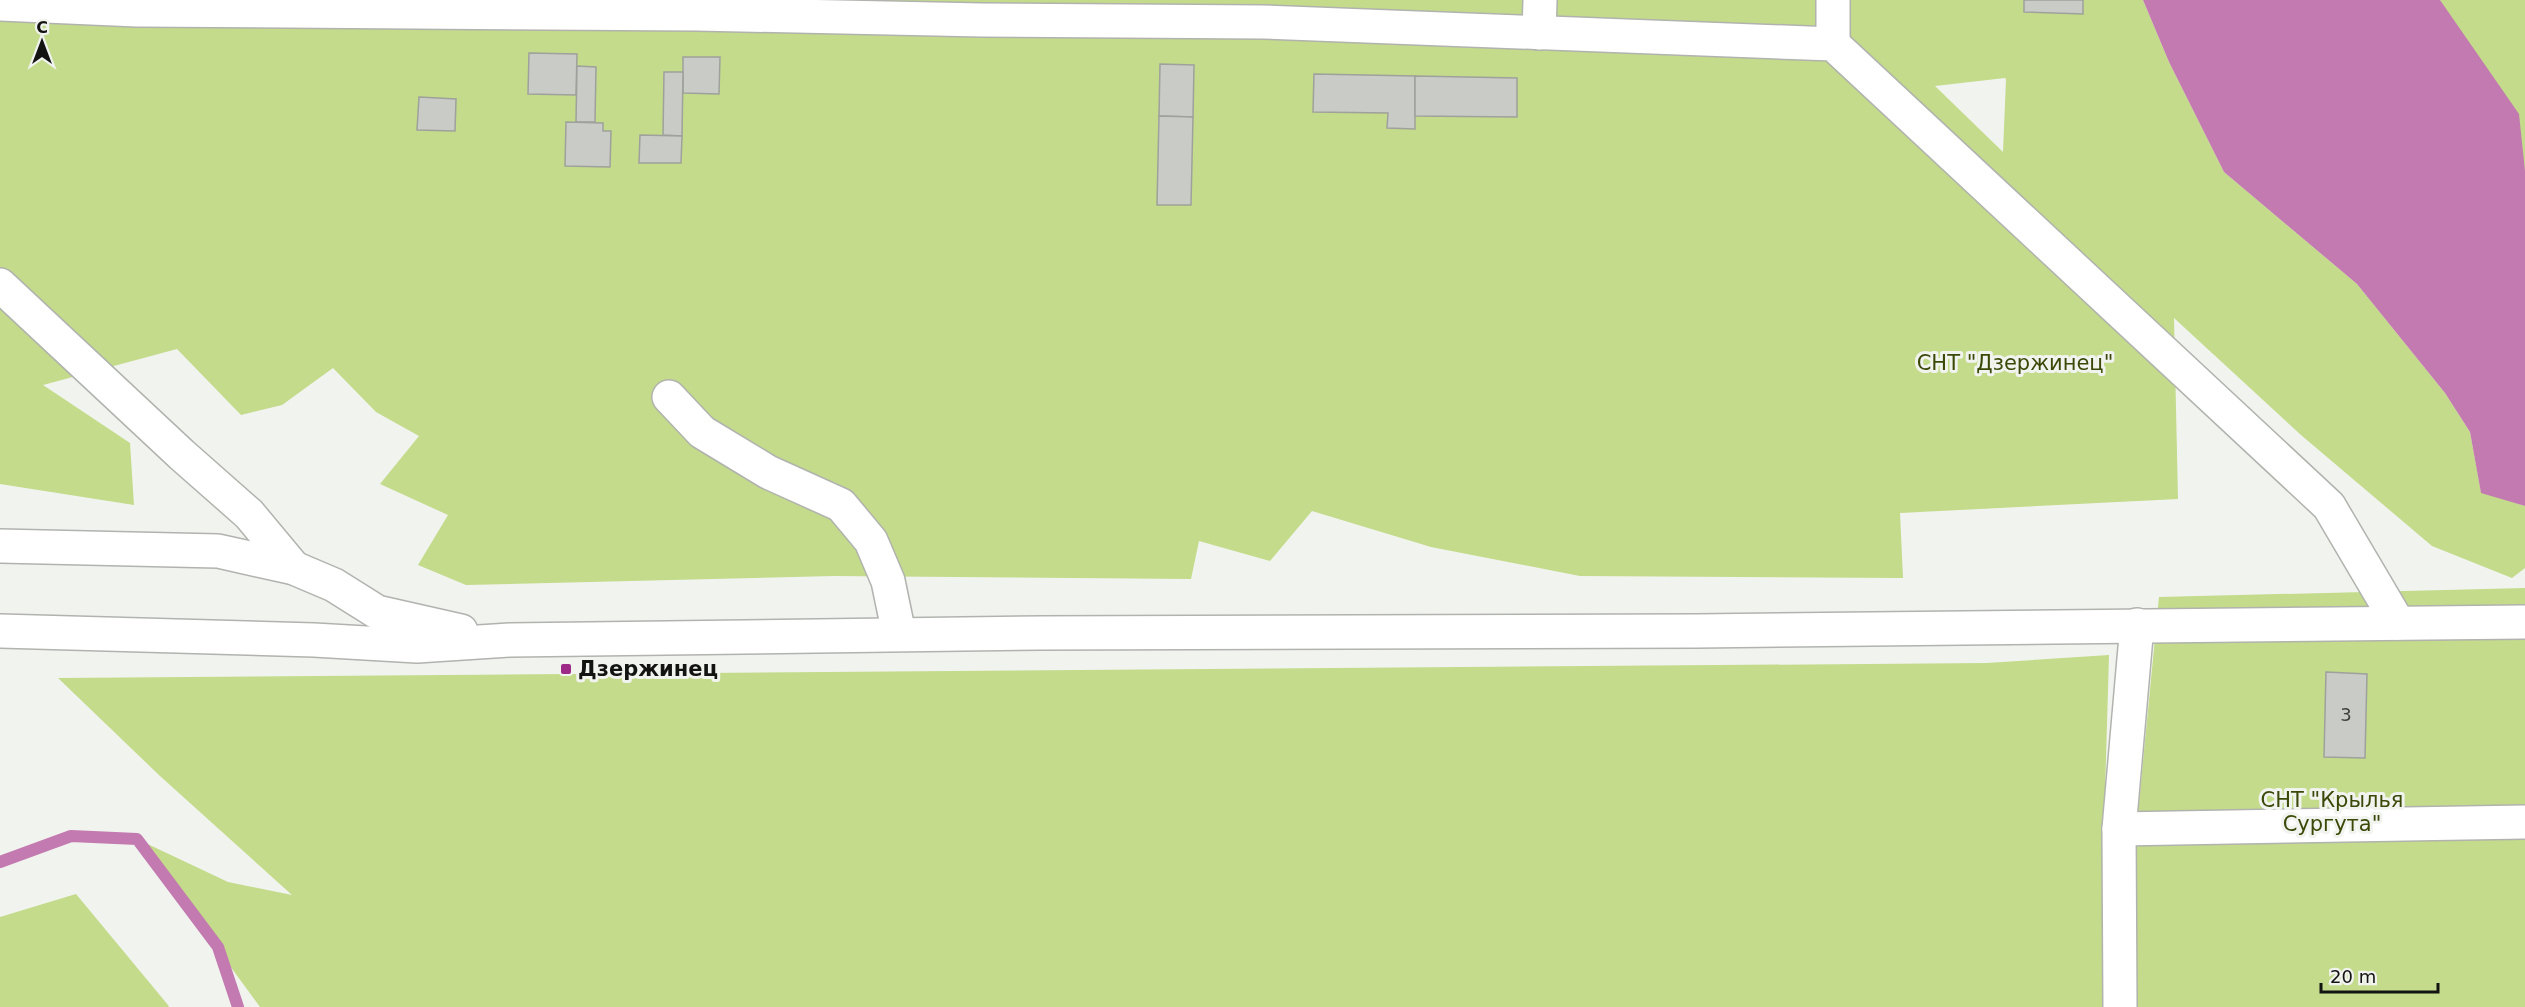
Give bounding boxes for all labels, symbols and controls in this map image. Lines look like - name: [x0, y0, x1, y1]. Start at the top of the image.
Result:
- north arrow: [12, 12, 72, 72]
- text: С: [36, 18, 48, 37]
- park label: СНТ "Дзержинец": [1917, 351, 2113, 375]
- place label: Дзержинец: [578, 657, 718, 681]
- marker: Дзержинец: [559, 662, 573, 676]
- house number: 3: [2340, 704, 2352, 725]
- park label: CНТ "Крылья Сургута": [2261, 788, 2403, 836]
- scale bar: [2321, 956, 2438, 994]
- text: 20 m: [2330, 966, 2376, 987]

